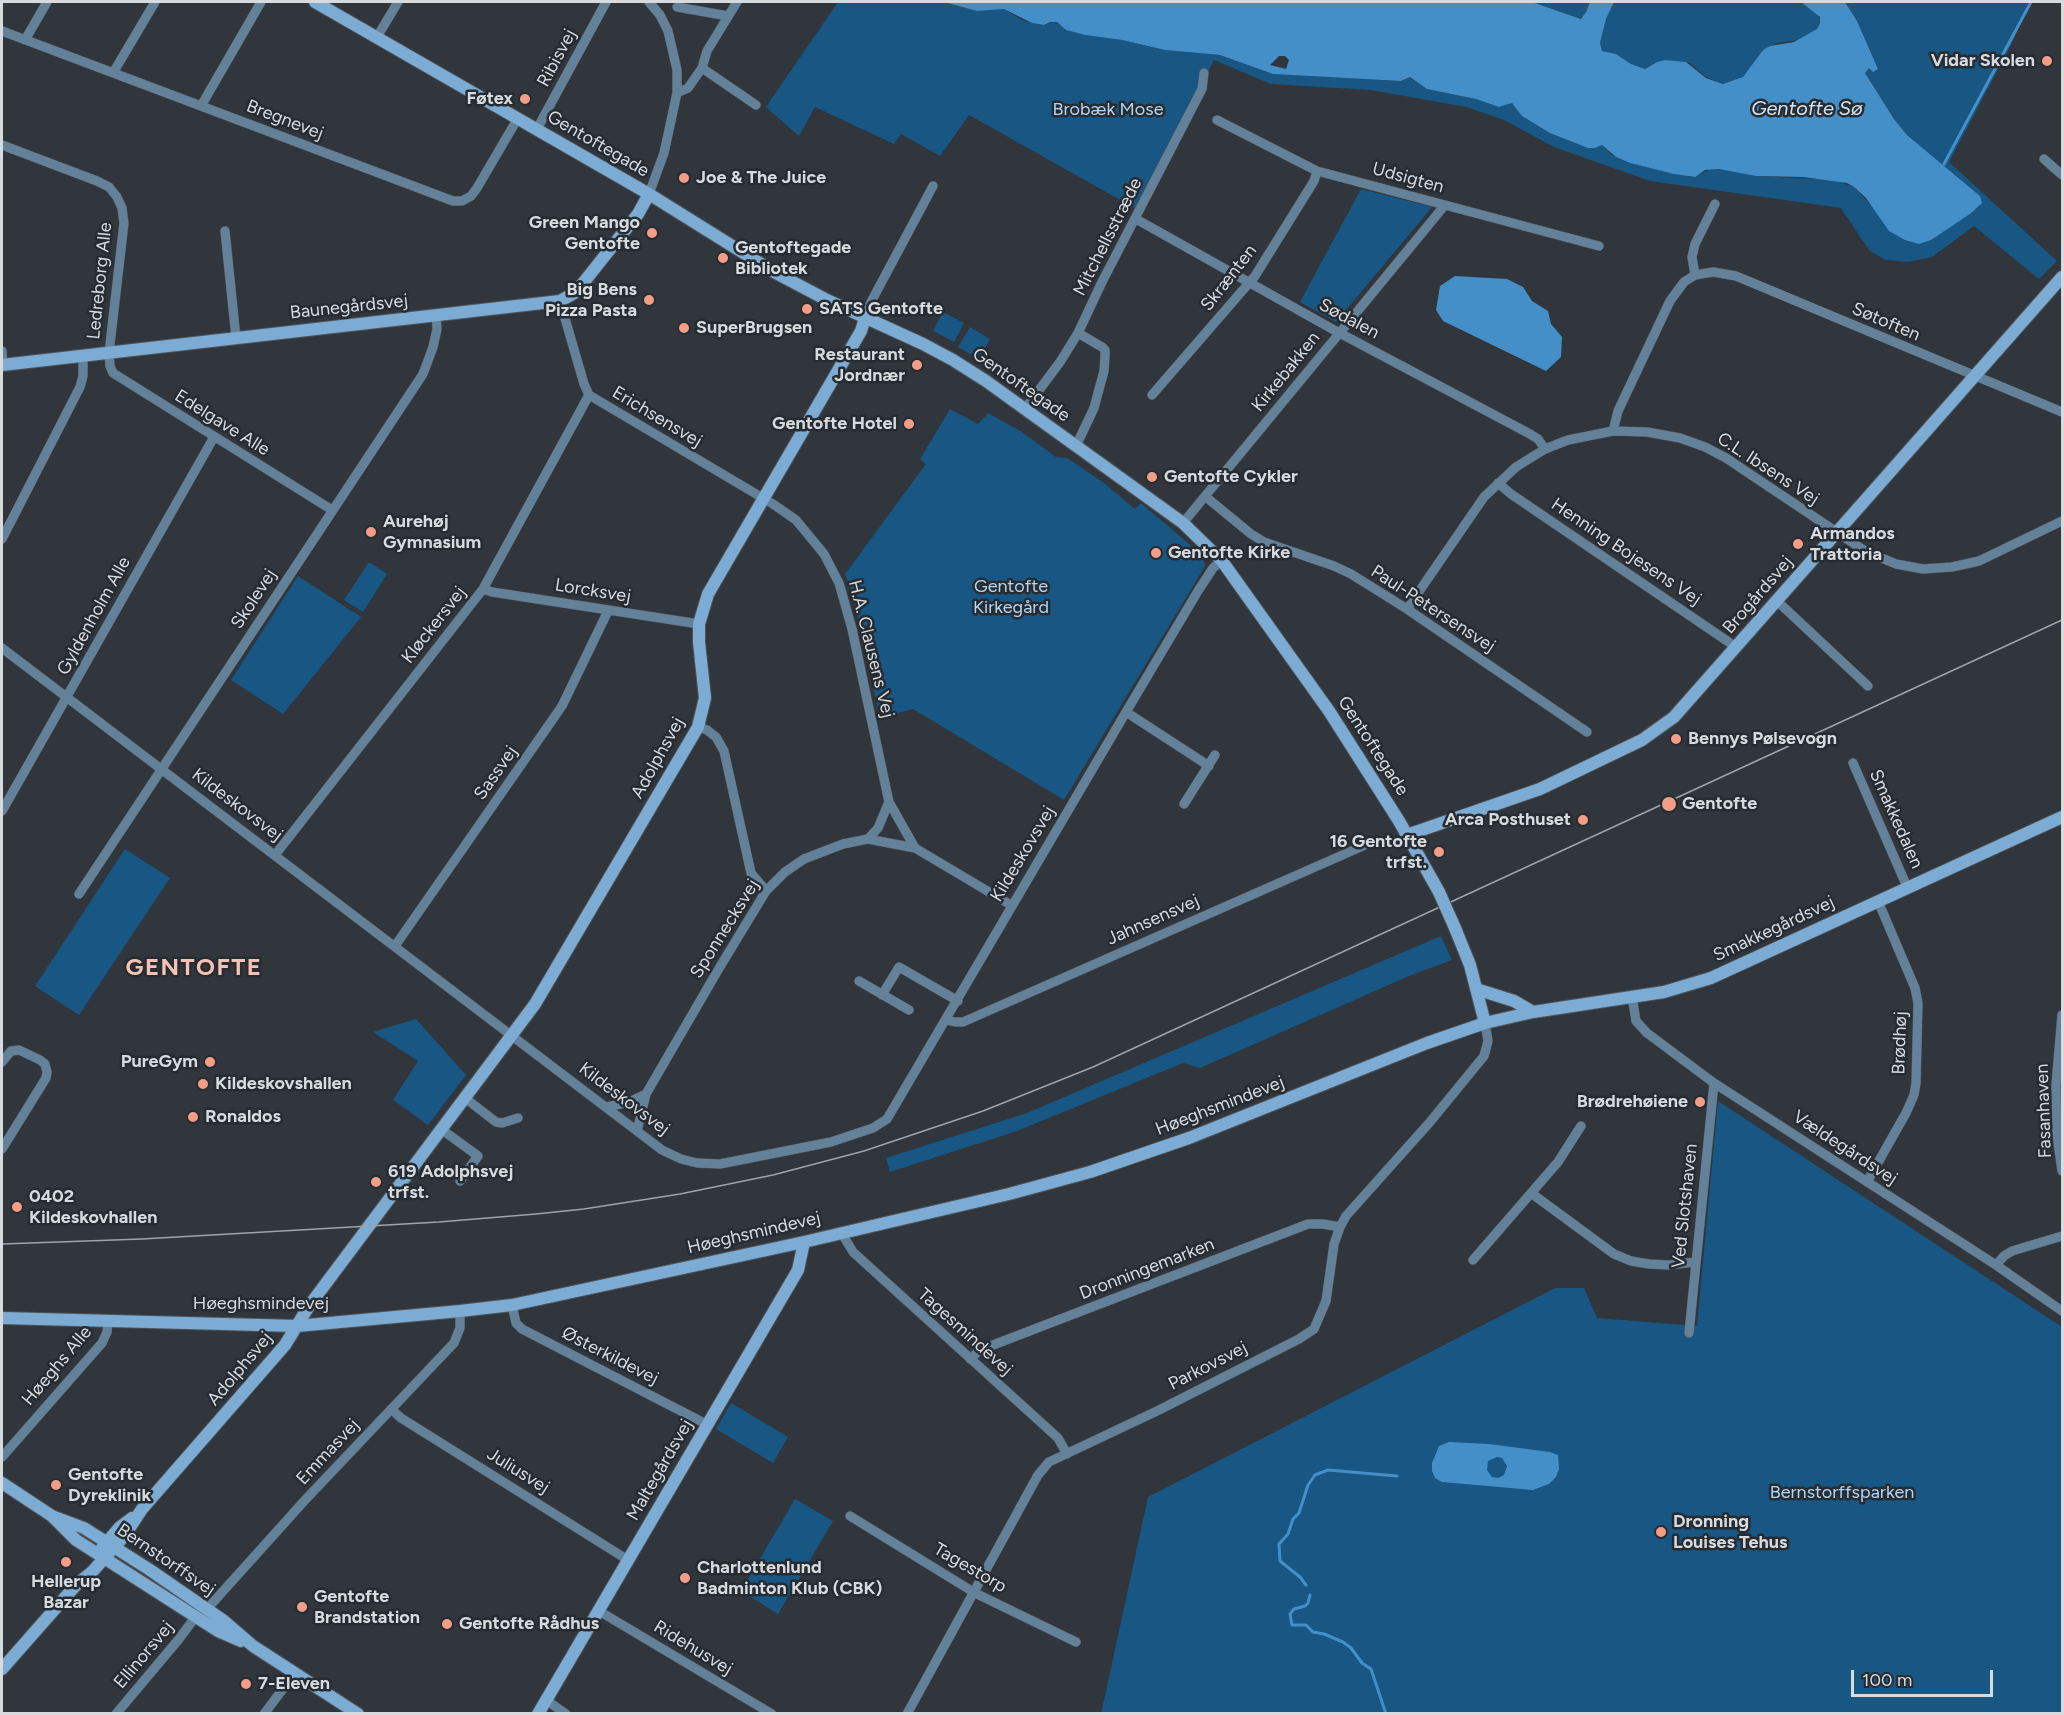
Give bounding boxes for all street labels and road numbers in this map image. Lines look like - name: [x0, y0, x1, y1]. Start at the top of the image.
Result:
- street label: Ribisvej: [533, 25, 581, 91]
- street label: Bregnevej: [243, 95, 327, 145]
- street label: Gentoftegade: [543, 106, 653, 182]
- street label: Udsigten: [1370, 158, 1446, 198]
- street label: Mitchellsstræde: [1069, 174, 1147, 300]
- street label: Ledreborg Alle: [83, 221, 117, 341]
- street label: Skrænten: [1196, 240, 1262, 316]
- street label: Baunegårdsvej: [289, 290, 409, 324]
- street label: Sødalen: [1315, 294, 1383, 344]
- street label: Søtoften: [1849, 298, 1923, 346]
- street label: Kirkebakken: [1247, 328, 1325, 416]
- street label: Gentoftegade: [968, 343, 1074, 427]
- street label: Erichsensvej: [608, 382, 706, 452]
- street label: Edelgave Alle: [170, 385, 274, 461]
- street label: C.L. Ibsens Vej: [1713, 428, 1823, 510]
- street label: Henning Bojesens Vej: [1547, 494, 1705, 610]
- street label: Brogårdsvej: [1718, 552, 1798, 638]
- street label: Gyldenholm Alle: [53, 553, 135, 679]
- street label: Paul-Petersensvej: [1367, 561, 1499, 657]
- street label: Skolevej: [227, 565, 281, 633]
- street label: Lorcksvej: [554, 574, 632, 608]
- street label: H.A. Clausens Vej: [843, 578, 899, 720]
- street label: Kløckersvej: [397, 582, 471, 668]
- street label: Gentoftegade: [1333, 692, 1413, 800]
- street label: Adolphsvej: [627, 713, 689, 803]
- street label: Sassvej: [470, 742, 522, 804]
- street label: Kildeskovsvej: [187, 764, 287, 846]
- street label: Smakkedalen: [1865, 766, 1927, 872]
- street label: Kildeskovsvej: [986, 802, 1060, 906]
- street label: Sponnecksvej: [686, 875, 764, 983]
- street label: Jahnsensvej: [1103, 890, 1203, 950]
- street label: Smakkegårdsvej: [1710, 891, 1838, 967]
- street label: Brødhøj: [1888, 1011, 1912, 1075]
- street label: Kildeskovsvej: [574, 1058, 674, 1140]
- street label: Fasanhaven: [2032, 1063, 2056, 1159]
- street label: Høeghsmindevej: [1153, 1072, 1287, 1140]
- street label: Vældegårdsvej: [1789, 1106, 1901, 1190]
- street label: Ved Slotshaven: [1668, 1143, 1702, 1269]
- street label: Høeghsmindevej: [685, 1207, 823, 1259]
- street label: Dronningemarken: [1077, 1233, 1217, 1305]
- street label: Tagesmindevej: [913, 1284, 1017, 1380]
- street label: Høeghsmindevej: [193, 1293, 329, 1315]
- street label: Høeghs Alle: [18, 1322, 96, 1410]
- street label: Østerkildevej: [558, 1322, 662, 1390]
- street label: Adolphsvej: [203, 1328, 277, 1410]
- street label: Parkovsvej: [1165, 1337, 1251, 1395]
- street label: Emmasvej: [292, 1414, 364, 1490]
- street label: Maltegårdsvej: [622, 1415, 698, 1525]
- street label: Juliusvej: [483, 1443, 553, 1499]
- street label: Bernstorffsvej: [113, 1519, 219, 1601]
- street label: Tagestorp: [930, 1538, 1010, 1598]
- street label: Ridehusvej: [650, 1616, 736, 1680]
- street label: Ellinorsvej: [110, 1617, 178, 1693]

